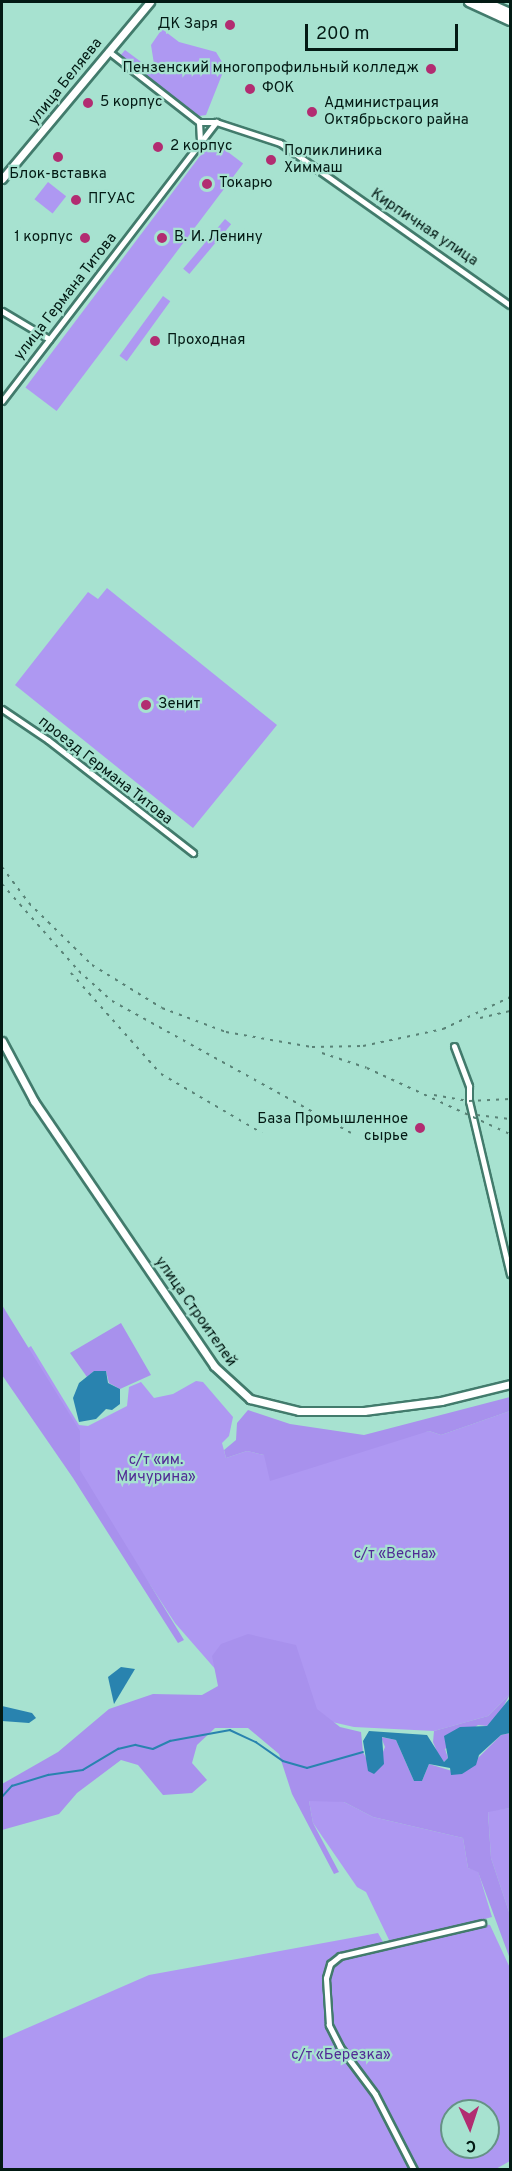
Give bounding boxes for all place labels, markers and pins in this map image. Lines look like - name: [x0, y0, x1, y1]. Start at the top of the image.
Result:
- place label: ДК Заря: [158, 16, 218, 34]
- marker: ДК Заря: [223, 18, 237, 32]
- place label: Пензенский многопрофильный колледж: [123, 60, 419, 78]
- marker: Пензенский многопрофильный колледж: [424, 62, 438, 76]
- place label: ФОК: [262, 80, 294, 98]
- marker: ФОК: [243, 82, 257, 96]
- place label: 5 корпус: [100, 94, 163, 112]
- place label: Администрация Октябрьского райна: [324, 94, 469, 129]
- marker: 5 корпус: [81, 96, 95, 110]
- marker: Администрация Октябрьского райна: [305, 105, 319, 119]
- place label: 2 корпус: [170, 138, 232, 156]
- marker: 2 корпус: [151, 140, 165, 154]
- place label: Поликлиника Химмаш: [284, 142, 382, 177]
- marker: Блок-вставка: [51, 150, 65, 164]
- marker: Поликлиника Химмаш: [262, 151, 280, 169]
- place label: Блок-вставка: [9, 166, 107, 184]
- place label: Токарю: [219, 175, 272, 193]
- marker: Токарю: [200, 177, 214, 191]
- place label: ПГУАС: [88, 191, 135, 209]
- marker: ПГУАС: [69, 193, 83, 207]
- place label: 1 корпус: [14, 229, 73, 247]
- place label: В. И. Ленину: [174, 229, 263, 247]
- marker: 1 корпус: [78, 231, 92, 245]
- marker: В. И. Ленину: [155, 231, 169, 245]
- place label: Проходная: [167, 332, 245, 350]
- marker: Проходная: [148, 334, 162, 348]
- place label: Зенит: [158, 696, 200, 714]
- marker: Зенит: [139, 698, 153, 712]
- place label: База Промышленное сырье: [257, 1110, 408, 1145]
- marker: База Промышленное сырье: [413, 1121, 427, 1135]

